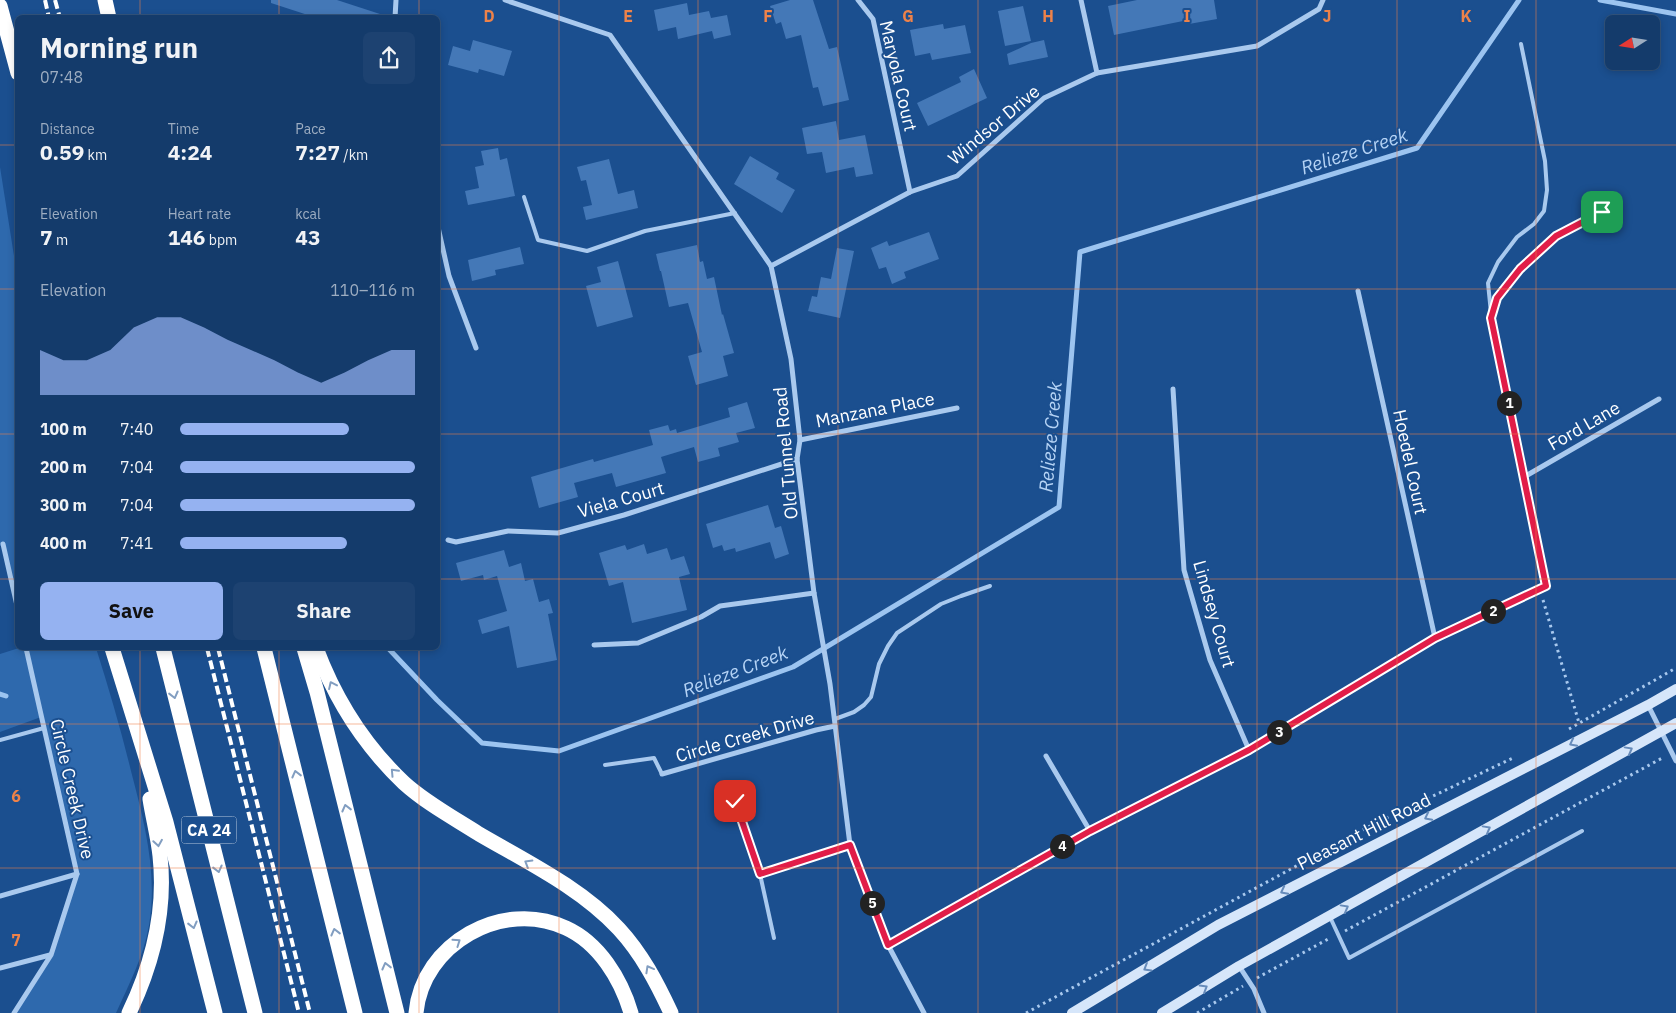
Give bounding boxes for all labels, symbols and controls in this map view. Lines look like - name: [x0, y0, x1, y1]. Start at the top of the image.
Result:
- text: D: [483, 6, 495, 26]
- text: E: [623, 6, 633, 26]
- text: F: [763, 6, 773, 26]
- text: G: [902, 6, 914, 26]
- text: H: [1042, 6, 1054, 26]
- text: I: [1184, 6, 1191, 26]
- text: J: [1323, 6, 1331, 26]
- text: K: [1460, 6, 1472, 26]
- north arrow: [1605, 15, 1660, 70]
- map controls: [1605, 15, 1660, 70]
- street label: Maryola Court: [875, 18, 922, 134]
- text: Morning run: [40, 29, 198, 66]
- button: share: [363, 32, 415, 84]
- text: 07:48: [40, 67, 83, 87]
- street label: Windsor Drive: [943, 80, 1044, 170]
- text: Distance: [40, 120, 95, 138]
- text: Time: [168, 120, 199, 138]
- text: Pace: [295, 120, 326, 138]
- water label: Relieze Creek: [1298, 122, 1411, 180]
- text: 0.59: [40, 138, 84, 166]
- text: 4:24: [168, 138, 212, 166]
- text: 7:27: [295, 138, 340, 166]
- text: km: [84, 146, 107, 164]
- text: /km: [340, 146, 368, 164]
- pin: [1581, 191, 1623, 233]
- icon: arrive: [1588, 198, 1616, 226]
- text: Elevation: [40, 205, 98, 223]
- text: Heart rate: [168, 205, 231, 223]
- text: kcal: [295, 205, 321, 223]
- text: 7: [40, 223, 53, 251]
- text: 146: [168, 223, 205, 251]
- text: 43: [295, 223, 321, 251]
- text: m: [53, 231, 68, 249]
- text: bpm: [205, 231, 237, 249]
- text: Elevation: [40, 280, 106, 300]
- text: 110–116 m: [330, 280, 415, 300]
- water label: Relieze Creek: [1033, 380, 1067, 493]
- street label: Old Tunnel Road: [768, 386, 803, 520]
- street label: Manzana Place: [813, 387, 936, 432]
- pin: 1: [1496, 390, 1522, 416]
- text: 1: [1505, 394, 1514, 412]
- street label: Ford Lane: [1544, 396, 1624, 455]
- street label: Hoedel Court: [1388, 407, 1433, 516]
- text: 100 m: [40, 419, 87, 439]
- text: 7:40: [120, 419, 153, 439]
- text: 200 m: [40, 457, 87, 477]
- text: 7:04: [120, 457, 153, 477]
- street label: Viela Court: [575, 476, 667, 523]
- text: 300 m: [40, 495, 87, 515]
- text: 7:04: [120, 495, 153, 515]
- text: 400 m: [40, 533, 87, 553]
- text: 7:41: [120, 533, 153, 553]
- street label: Lindsey Court: [1188, 558, 1241, 670]
- button: Save: [40, 582, 223, 640]
- button: Share: [233, 582, 415, 640]
- pin: 2: [1480, 598, 1506, 624]
- text: 2: [1489, 602, 1498, 620]
- water label: Relieze Creek: [679, 640, 792, 702]
- one-way arrow: [328, 681, 338, 690]
- one-way arrow: [169, 690, 179, 698]
- street label: Circle Creek Drive: [673, 706, 817, 767]
- street label: Circle Creek Drive: [45, 717, 100, 861]
- pin: 3: [1266, 720, 1292, 744]
- text: 3: [1275, 723, 1284, 741]
- one-way arrow: [1569, 737, 1578, 747]
- one-way arrow: [1624, 746, 1633, 756]
- one-way arrow: [391, 769, 400, 778]
- one-way arrow: [291, 770, 302, 779]
- pin: [714, 780, 756, 822]
- text: 6: [11, 786, 21, 806]
- icon: check: [721, 787, 749, 815]
- street label: Pleasant Hill Road: [1293, 788, 1434, 875]
- one-way arrow: [341, 804, 352, 813]
- one-way arrow: [1425, 811, 1434, 821]
- road number: CA 24: [182, 816, 236, 844]
- one-way arrow: [1482, 825, 1491, 835]
- pin: 4: [1050, 834, 1074, 858]
- text: 4: [1058, 837, 1067, 855]
- one-way arrow: [152, 839, 162, 847]
- one-way arrow: [525, 860, 534, 870]
- one-way arrow: [213, 865, 223, 873]
- one-way arrow: [1280, 885, 1289, 895]
- pin: 5: [860, 890, 884, 916]
- text: 5: [868, 894, 877, 912]
- one-way arrow: [1340, 904, 1349, 914]
- one-way arrow: [187, 920, 198, 929]
- one-way arrow: [330, 927, 341, 936]
- text: 7: [11, 930, 21, 950]
- one-way arrow: [452, 939, 461, 948]
- one-way arrow: [381, 962, 391, 970]
- one-way arrow: [1143, 962, 1152, 972]
- one-way arrow: [645, 966, 655, 975]
- one-way arrow: [1198, 984, 1207, 994]

